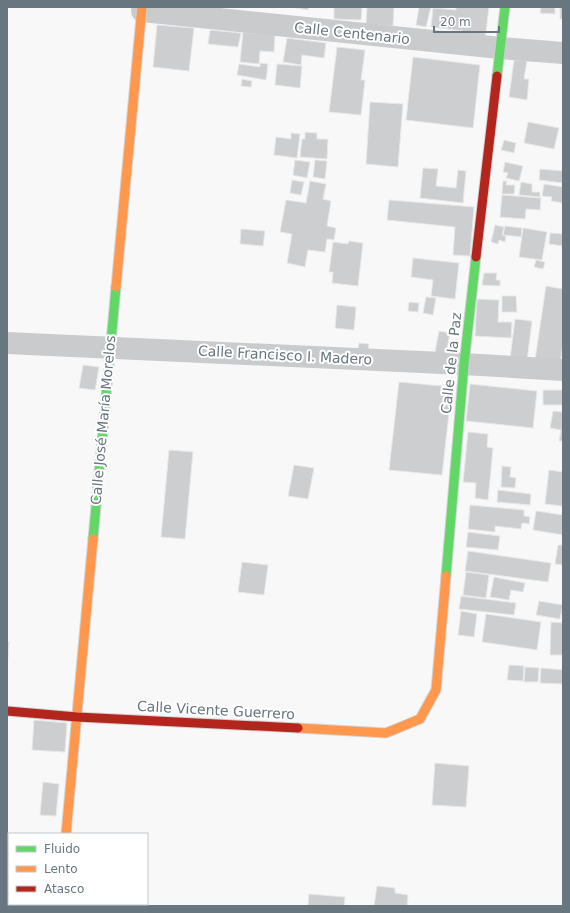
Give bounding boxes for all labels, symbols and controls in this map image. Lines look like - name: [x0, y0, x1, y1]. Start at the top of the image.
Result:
- scale bar: [434, 8, 499, 34]
- text: 20 m: [440, 15, 471, 29]
- street label: Calle Centenario: [293, 19, 411, 47]
- street label: Calle de la Paz: [438, 312, 464, 414]
- street label: Calle José María Morelos: [88, 335, 118, 505]
- street label: Calle Francisco I. Madero: [198, 342, 372, 368]
- street label: Calle Vicente Guerrero: [137, 698, 295, 722]
- legend: [8, 833, 148, 905]
- text: Fluido: [44, 842, 80, 856]
- text: Lento: [44, 862, 78, 876]
- text: Atasco: [44, 882, 84, 896]

